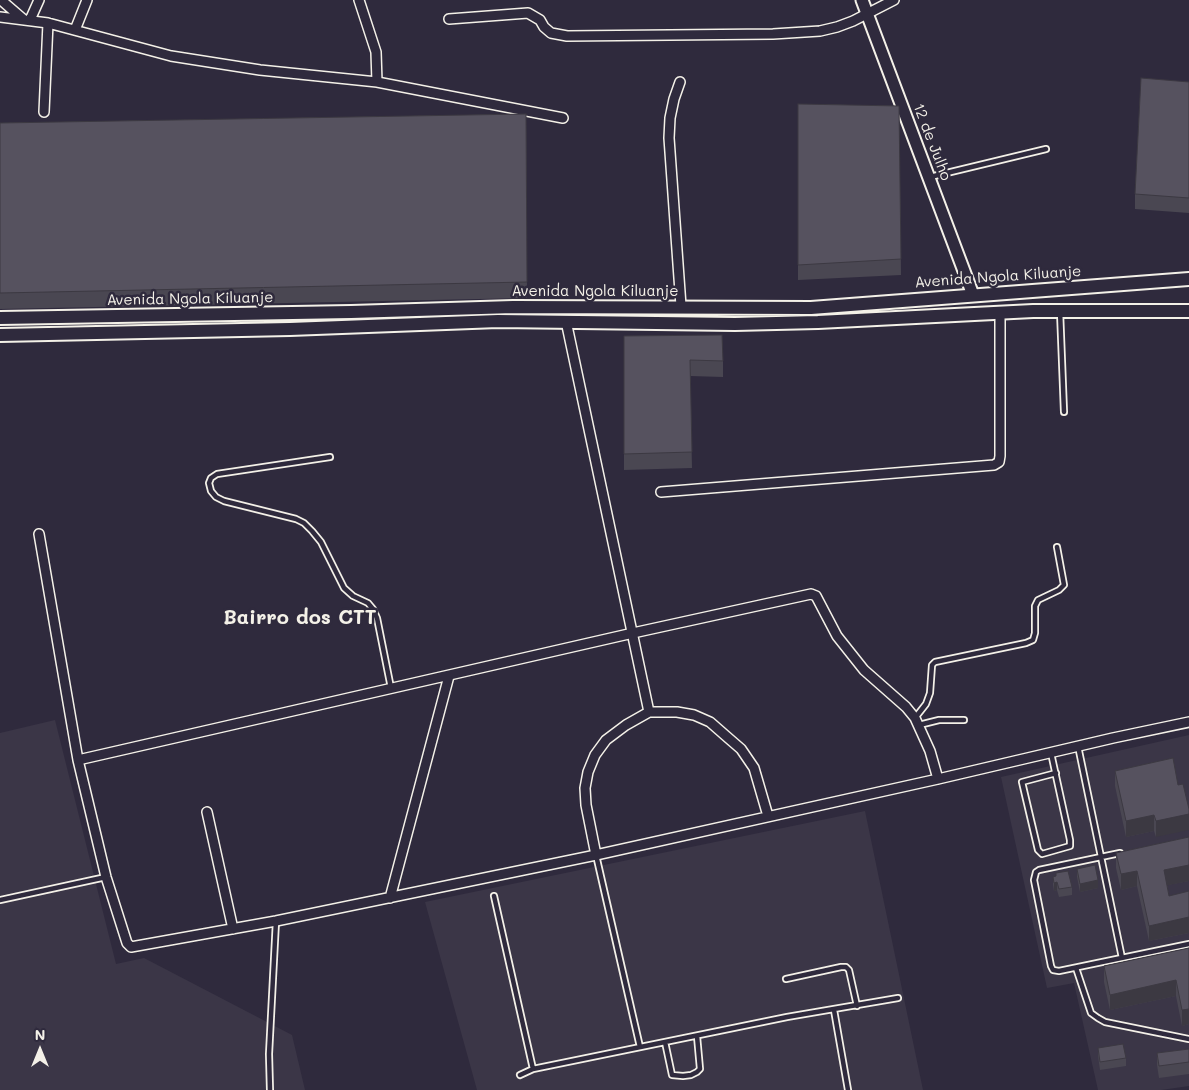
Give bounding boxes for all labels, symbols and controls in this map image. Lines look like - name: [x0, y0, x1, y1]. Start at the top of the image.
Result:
- street label: 12 de Julho: [909, 101, 955, 183]
- street label: Avenida Ngola Kiluanje: [914, 262, 1082, 292]
- street label: Avenida Ngola Kiluanje: [512, 282, 678, 300]
- street label: Avenida Ngola Kiluanje: [106, 289, 274, 309]
- district label: Bairro dos CTT: [223, 606, 377, 630]
- north arrow: [15, 1025, 65, 1075]
- text: N: [35, 1025, 45, 1044]

